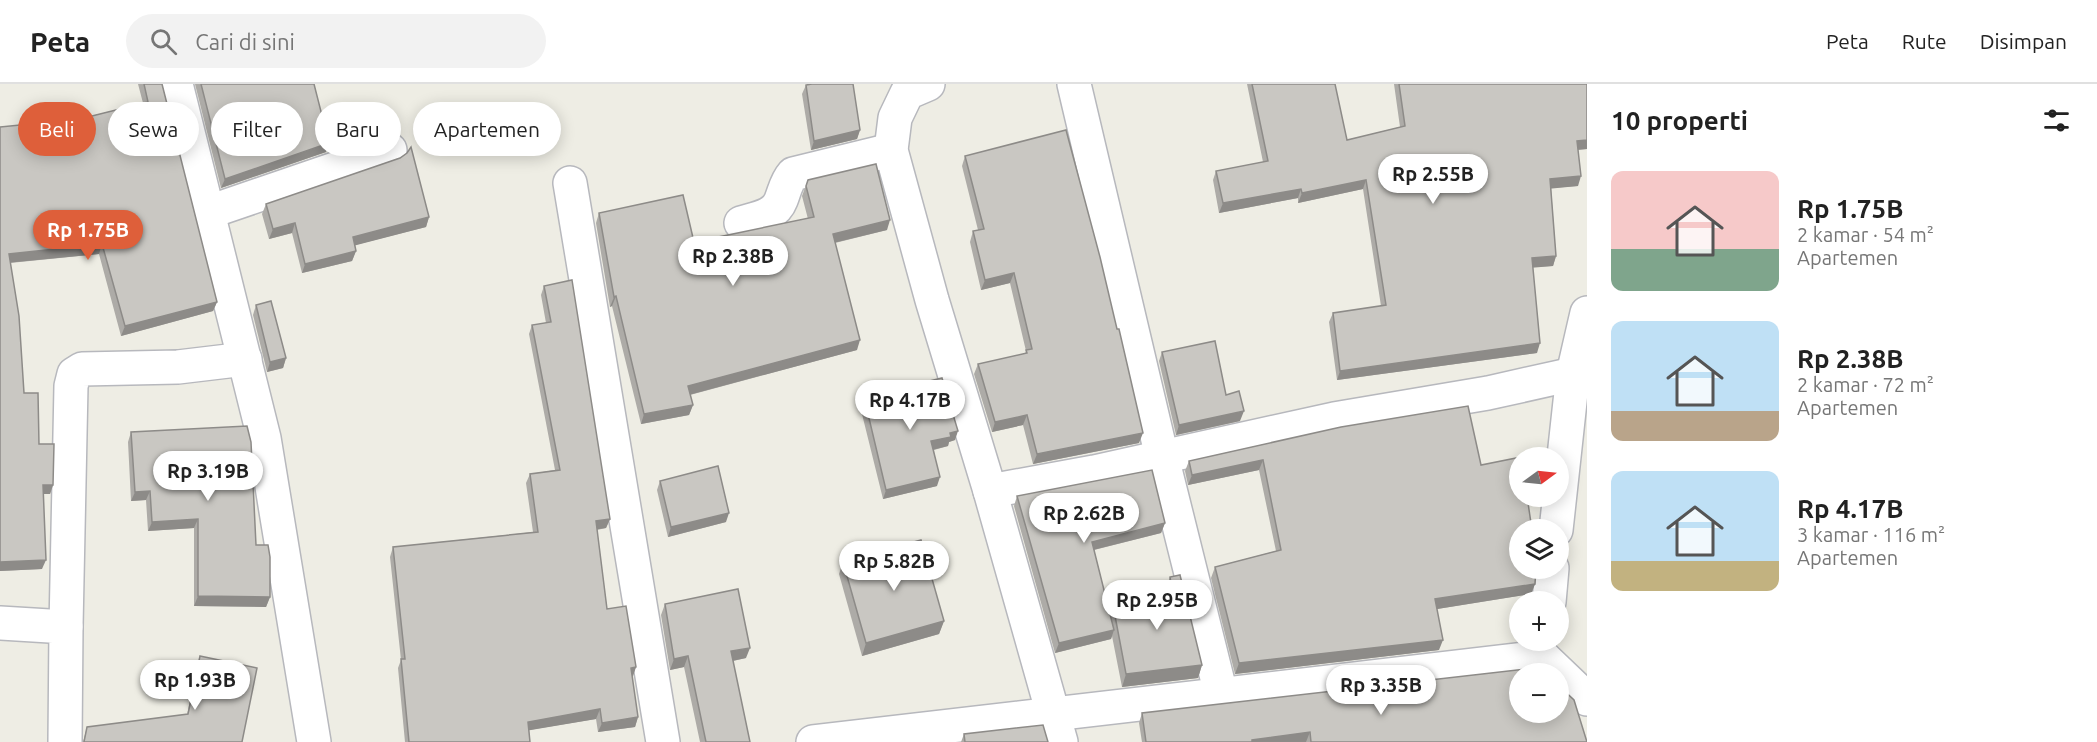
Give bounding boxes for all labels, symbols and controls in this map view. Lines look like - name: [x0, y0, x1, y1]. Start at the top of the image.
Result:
- search box: [126, 14, 546, 68]
- icon: search: [147, 25, 180, 58]
- text: Peta: [30, 26, 90, 57]
- text: Cari di sini: [195, 29, 295, 54]
- text: Peta: [1826, 29, 1869, 53]
- text: Rute: [1902, 29, 1947, 53]
- text: Disimpan: [1980, 29, 2067, 53]
- chip: Beli: [18, 102, 96, 156]
- chip: Sewa: [108, 102, 199, 156]
- chip: Filter: [211, 102, 303, 156]
- chip: Baru: [315, 102, 401, 156]
- chip: Apartemen: [413, 102, 561, 156]
- icon: filters: [2040, 104, 2073, 137]
- text: 10 properti: [1611, 106, 1748, 135]
- pin: Rp 2.55B: [1371, 154, 1495, 205]
- text: Rp 2.55B: [1392, 162, 1474, 185]
- text: Rp 1.75B: [1797, 194, 1903, 223]
- icon: home: [1659, 195, 1731, 267]
- pin: Rp 1.75B: [26, 210, 150, 261]
- text: Rp 1.75B: [47, 218, 129, 241]
- text: 2 kamar · 54 m²: [1797, 223, 1934, 246]
- pin: Rp 2.38B: [671, 236, 795, 287]
- text: Rp 2.38B: [692, 244, 774, 267]
- text: Apartemen: [1797, 246, 1898, 269]
- text: Rp 2.38B: [1797, 344, 1903, 373]
- icon: home: [1659, 345, 1731, 417]
- text: 2 kamar · 72 m²: [1797, 373, 1934, 396]
- pin: Rp 4.17B: [848, 380, 972, 431]
- text: Rp 4.17B: [869, 388, 951, 411]
- text: Apartemen: [1797, 396, 1898, 419]
- north arrow: [1509, 447, 1569, 507]
- map controls: [1509, 447, 1569, 723]
- pin: Rp 3.19B: [146, 451, 270, 502]
- text: Rp 3.19B: [167, 459, 249, 482]
- pin: Rp 2.62B: [1022, 493, 1146, 544]
- text: Rp 4.17B: [1797, 494, 1903, 523]
- icon: home: [1659, 495, 1731, 567]
- text: Rp 2.62B: [1043, 501, 1125, 524]
- button: layers: [1509, 519, 1569, 579]
- text: 3 kamar · 116 m²: [1797, 523, 1945, 546]
- pin: Rp 5.82B: [832, 541, 956, 592]
- text: Apartemen: [1797, 546, 1898, 569]
- text: Rp 5.82B: [853, 549, 935, 572]
- pin: Rp 2.95B: [1095, 580, 1219, 631]
- text: Rp 2.95B: [1116, 588, 1198, 611]
- button: +: [1509, 591, 1569, 651]
- pin: Rp 1.93B: [133, 660, 257, 711]
- button: −: [1509, 663, 1569, 723]
- pin: Rp 3.35B: [1319, 665, 1443, 716]
- text: Rp 1.93B: [154, 668, 236, 691]
- text: Rp 3.35B: [1340, 673, 1422, 696]

